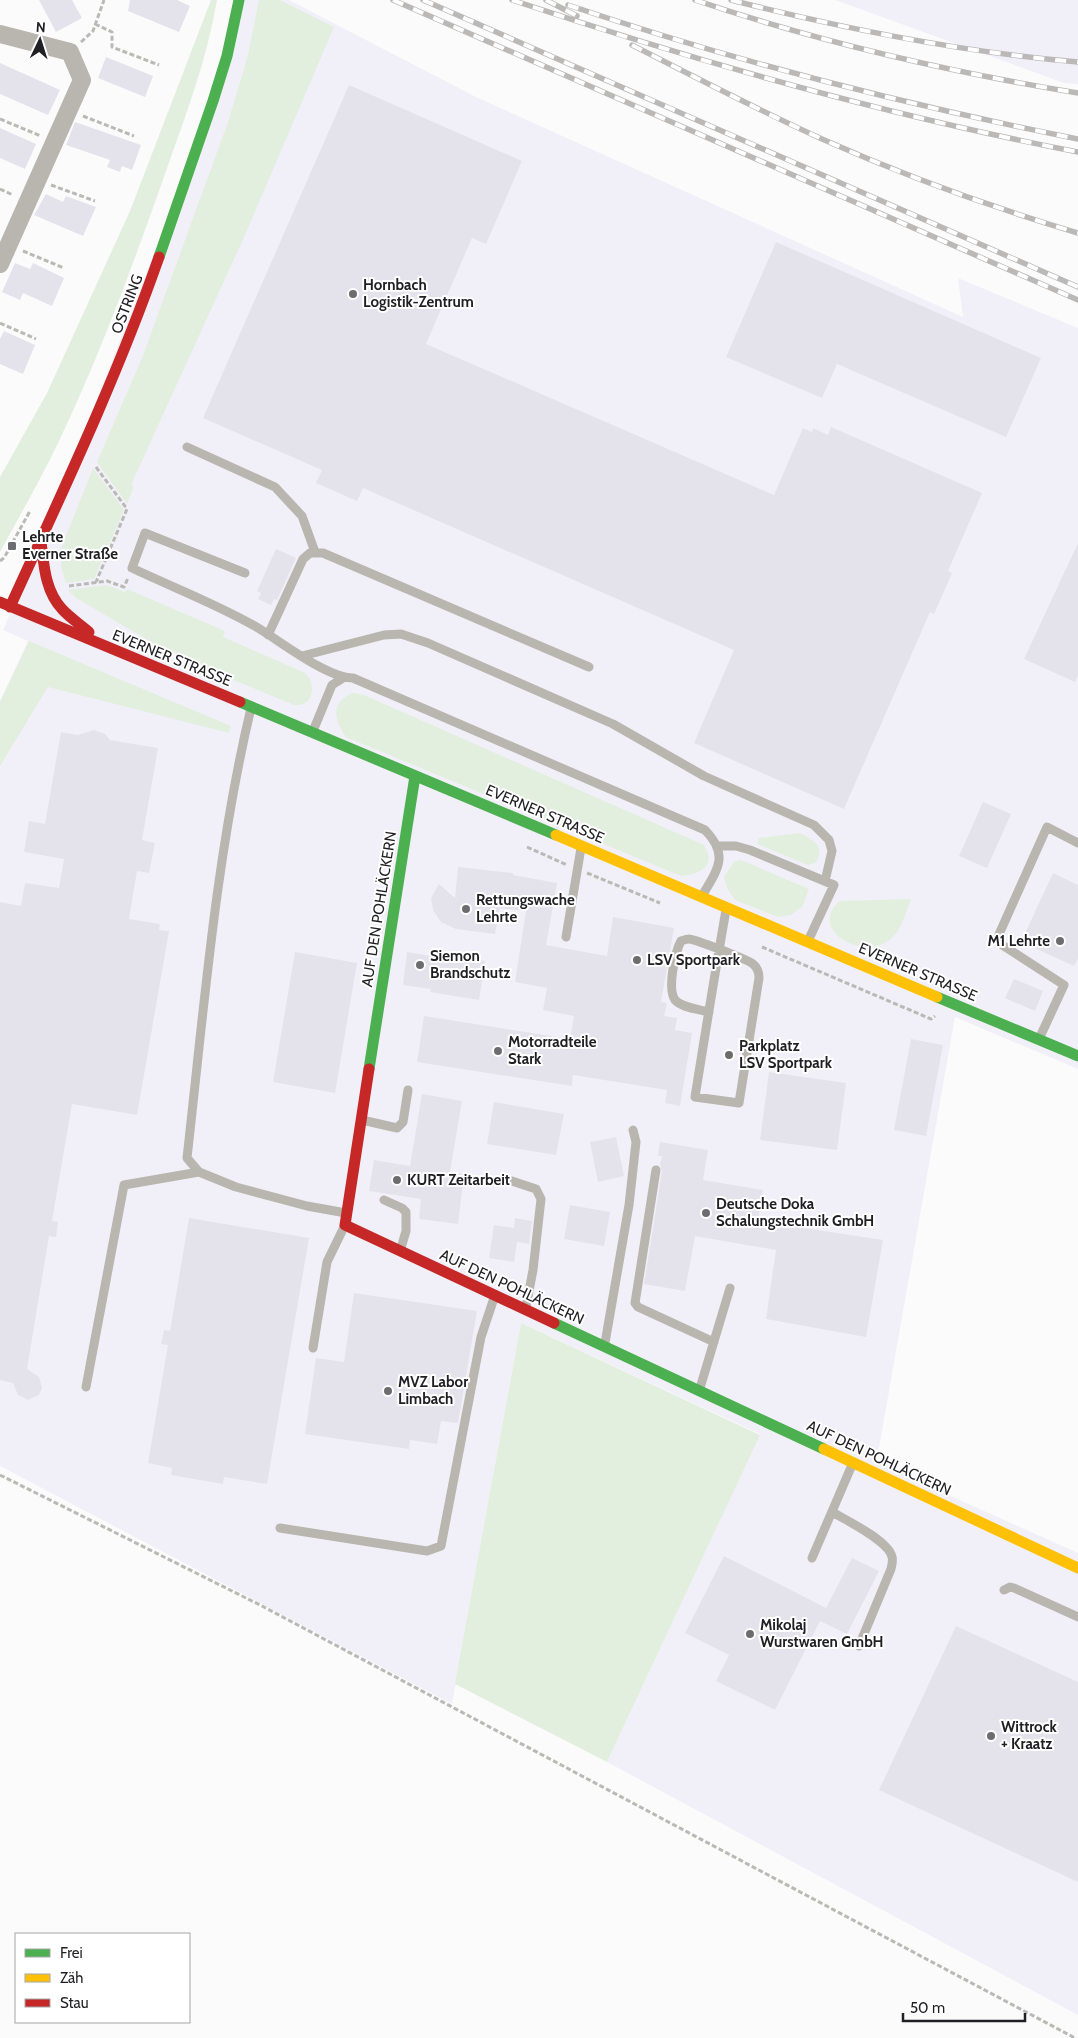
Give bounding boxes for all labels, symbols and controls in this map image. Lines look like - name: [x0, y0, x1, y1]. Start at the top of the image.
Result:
- north arrow: [15, 15, 65, 65]
- text: N: [35, 18, 46, 36]
- street label: OSTRING: [108, 272, 146, 336]
- place label: Hornbach Logistik-Zentrum: [363, 276, 474, 311]
- marker: Hornbach Logistik-Zentrum: [347, 288, 359, 300]
- place label: Lehrte Everner Straße: [22, 528, 118, 563]
- marker: Lehrte Everner Straße: [6, 540, 18, 552]
- street label: EVERNER STRASSE: [110, 626, 234, 690]
- street label: EVERNER STRASSE: [483, 781, 607, 847]
- street label: AUF DEN POHLÄCKERN: [358, 830, 400, 988]
- place label: Rettungswache Lehrte: [476, 891, 575, 926]
- marker: Rettungswache Lehrte: [460, 903, 472, 915]
- place label: M1 Lehrte: [988, 932, 1050, 950]
- marker: M1 Lehrte: [1054, 935, 1066, 947]
- street label: EVERNER STRASSE: [856, 939, 980, 1005]
- place label: Siemon Brandschutz: [430, 947, 510, 982]
- place label: LSV Sportpark: [647, 951, 741, 969]
- marker: LSV Sportpark: [631, 954, 643, 966]
- marker: Siemon Brandschutz: [414, 959, 426, 971]
- place label: Motorradteile Stark: [508, 1033, 597, 1068]
- place label: Parkplatz LSV Sportpark: [739, 1037, 833, 1072]
- marker: Motorradteile Stark: [492, 1045, 504, 1057]
- marker: Parkplatz LSV Sportpark: [723, 1049, 735, 1061]
- place label: KURT Zeitarbeit: [407, 1171, 510, 1189]
- marker: KURT Zeitarbeit: [391, 1174, 403, 1186]
- place label: Deutsche Doka Schalungstechnik GmbH: [716, 1195, 874, 1230]
- marker: Deutsche Doka Schalungstechnik GmbH: [700, 1207, 712, 1219]
- street label: AUF DEN POHLÄCKERN: [437, 1246, 587, 1328]
- place label: MVZ Labor Limbach: [398, 1373, 468, 1408]
- marker: MVZ Labor Limbach: [382, 1385, 394, 1397]
- street label: AUF DEN POHLÄCKERN: [804, 1417, 954, 1499]
- place label: Mikolaj Wurstwaren GmbH: [760, 1616, 883, 1651]
- marker: Mikolaj Wurstwaren GmbH: [744, 1628, 756, 1640]
- place label: Wittrock + Kraatz: [1001, 1718, 1057, 1753]
- marker: Wittrock + Kraatz: [985, 1730, 997, 1742]
- legend: [15, 1933, 190, 2023]
- text: Frei: [60, 1944, 83, 1962]
- text: Zäh: [60, 1969, 83, 1987]
- scale bar: [903, 1990, 1026, 2022]
- text: Stau: [60, 1994, 89, 2012]
- text: 50 m: [910, 1999, 945, 2017]

